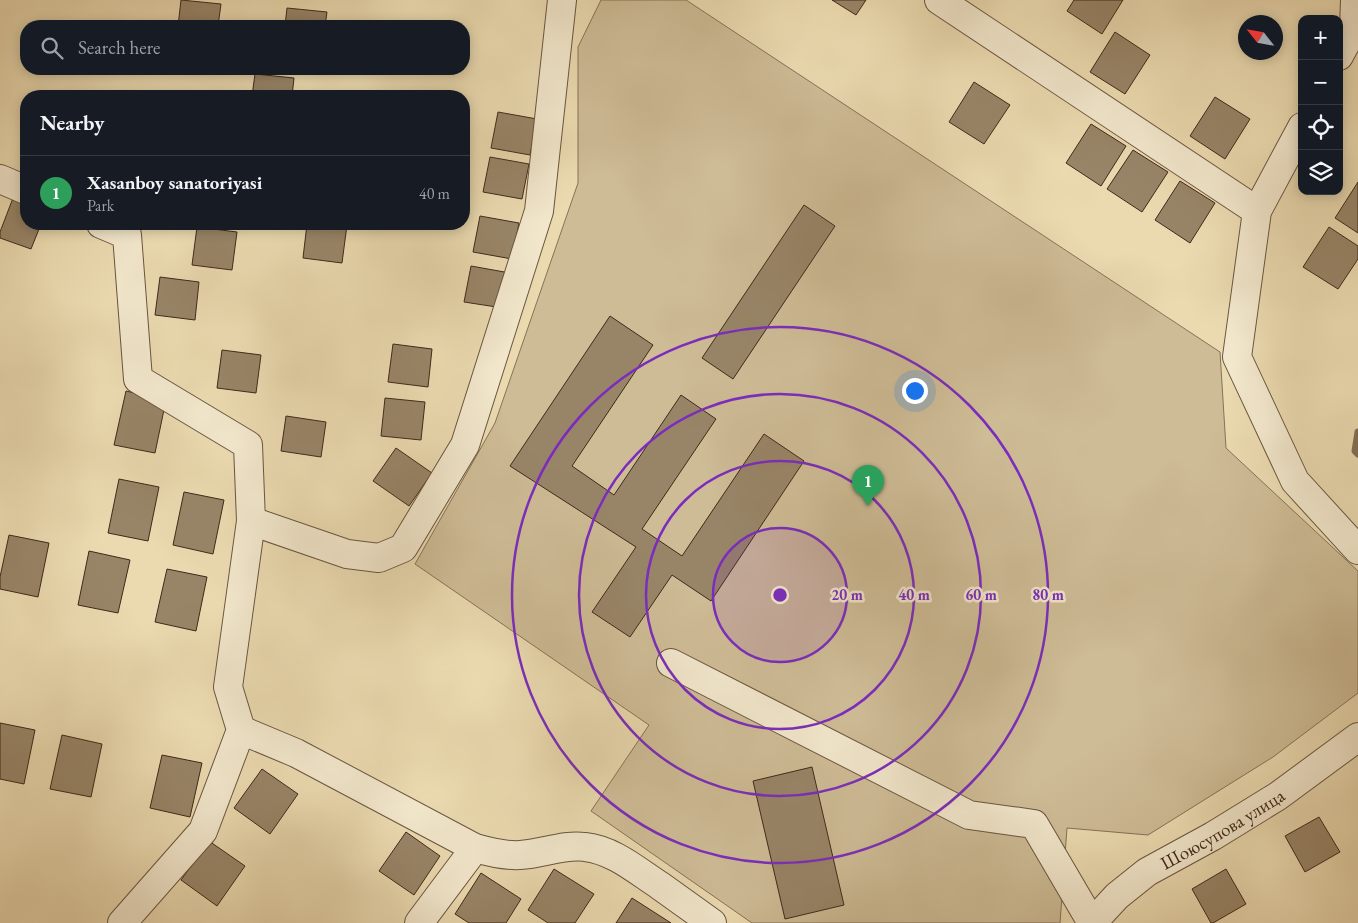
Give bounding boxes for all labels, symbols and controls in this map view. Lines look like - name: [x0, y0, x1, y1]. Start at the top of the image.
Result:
- north arrow: [1238, 15, 1283, 60]
- map controls: [1298, 15, 1343, 195]
- button: +: [1298, 15, 1343, 60]
- search box: [20, 20, 470, 75]
- icon: search: [38, 34, 66, 62]
- text: Search here: [78, 35, 160, 60]
- button: −: [1298, 60, 1343, 105]
- button: locate: [1298, 105, 1343, 150]
- text: Nearby: [40, 109, 104, 136]
- button: layers: [1298, 150, 1343, 195]
- text: Xasanboy sanatoriyasi: [87, 170, 262, 195]
- text: 1: [52, 183, 60, 204]
- text: 40 m: [419, 183, 450, 204]
- text: Park: [87, 195, 114, 216]
- your location: [902, 378, 928, 404]
- pin: 1: [852, 465, 884, 506]
- text: 20 m: [831, 585, 863, 604]
- text: 40 m: [898, 585, 930, 604]
- text: 60 m: [965, 585, 997, 604]
- text: 80 m: [1032, 585, 1064, 604]
- centre of rings: [771, 586, 789, 604]
- street label: Шоюсупова улица: [1156, 783, 1290, 875]

